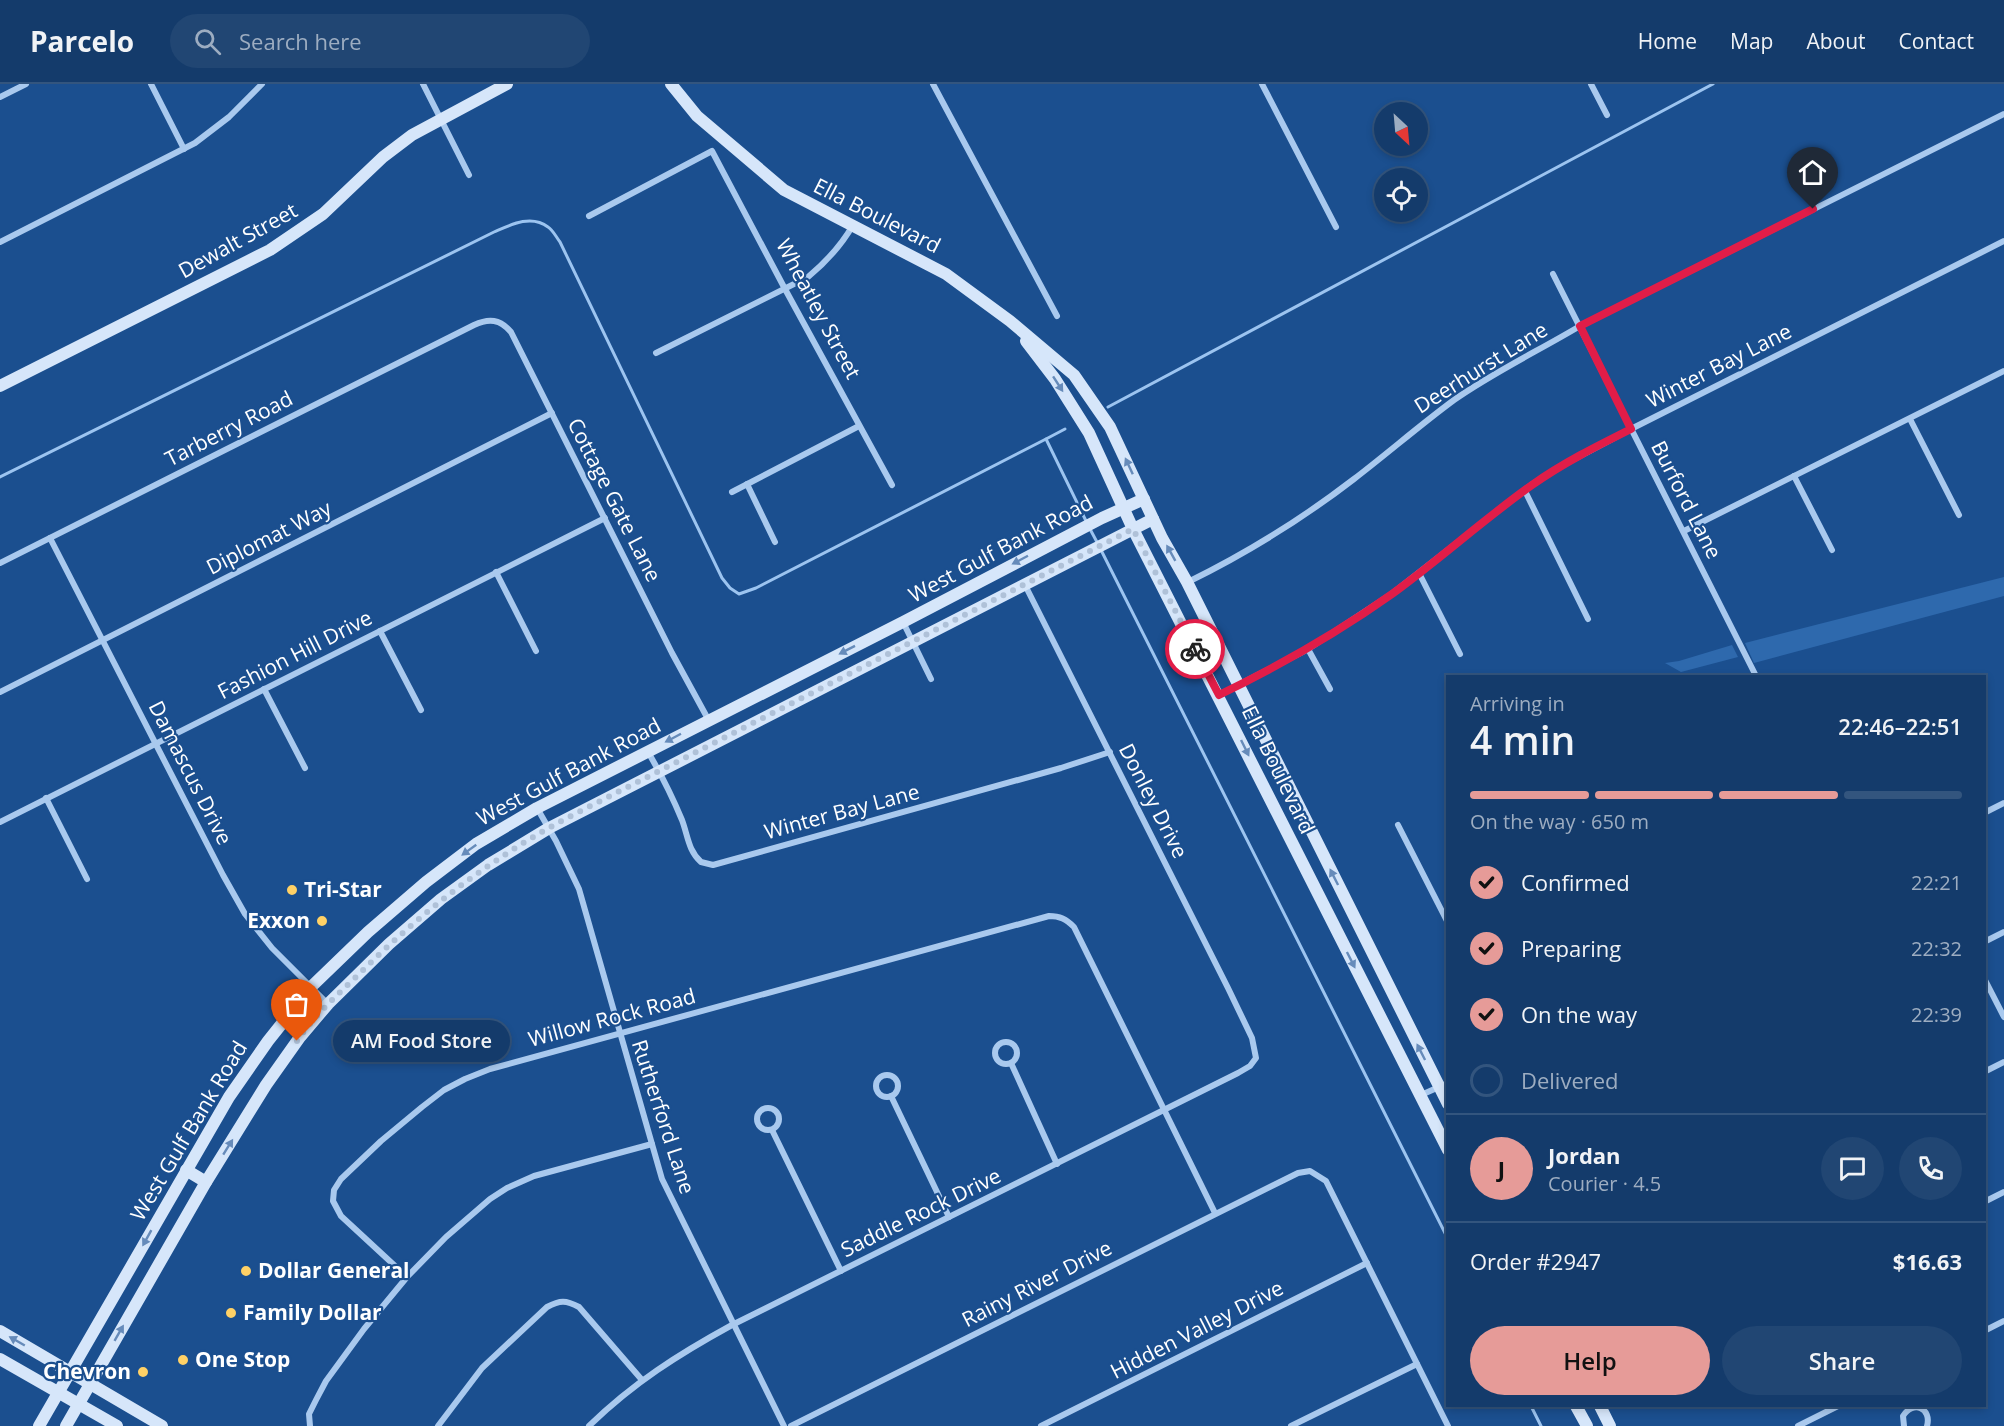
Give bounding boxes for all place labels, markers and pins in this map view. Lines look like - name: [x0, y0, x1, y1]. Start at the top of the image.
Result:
- pin: [1787, 147, 1838, 209]
- place label: Tri-Star: [304, 875, 382, 903]
- marker: Tri-Star: [285, 883, 299, 897]
- place label: Exxon: [247, 906, 310, 934]
- marker: Exxon: [315, 914, 329, 928]
- pin: [271, 979, 322, 1041]
- callout: AM Food Store: [333, 1020, 510, 1062]
- place label: Dollar General: [258, 1256, 410, 1284]
- marker: Dollar General: [239, 1264, 253, 1278]
- place label: Family Dollar: [243, 1298, 382, 1326]
- marker: Family Dollar: [224, 1306, 238, 1320]
- place label: One Stop: [195, 1345, 290, 1373]
- marker: One Stop: [176, 1353, 190, 1367]
- place label: Chevron: [43, 1357, 131, 1385]
- marker: Chevron: [136, 1365, 150, 1379]

